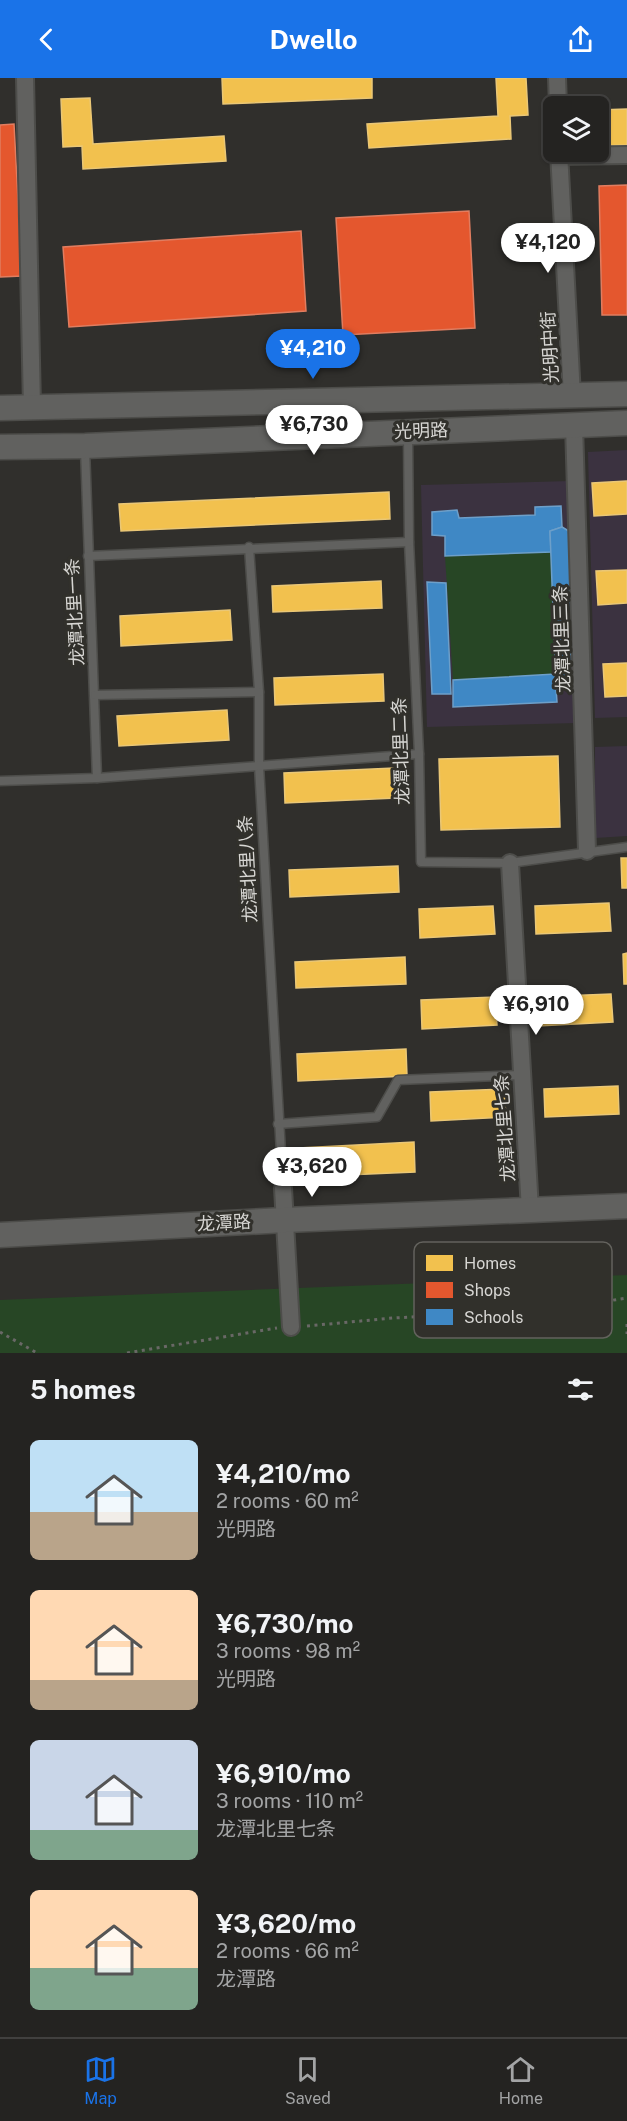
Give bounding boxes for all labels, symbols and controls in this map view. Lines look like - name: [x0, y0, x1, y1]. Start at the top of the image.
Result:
- icon: back: [30, 23, 63, 56]
- text: Dwello: [270, 23, 357, 55]
- icon: share: [564, 23, 597, 56]
- map controls: [543, 96, 609, 162]
- button: layers: [543, 96, 609, 162]
- pin: ¥4,120: [499, 223, 597, 274]
- text: ¥4,120: [515, 230, 581, 254]
- street label: 光明中街: [537, 311, 562, 384]
- pin: ¥4,210: [264, 329, 362, 380]
- text: ¥4,210: [280, 336, 346, 360]
- pin: ¥6,730: [265, 405, 363, 456]
- text: ¥6,730: [280, 412, 348, 436]
- street label: 光明路: [394, 419, 448, 442]
- street label: 龙潭北里一条: [61, 558, 88, 667]
- street label: 龙潭北里三条: [549, 585, 574, 693]
- street label: 龙潭北里二条: [388, 697, 413, 805]
- street label: 龙潭北里八条: [234, 815, 261, 924]
- pin: ¥6,910: [487, 985, 585, 1036]
- text: ¥6,910: [503, 992, 569, 1016]
- street label: 龙潭北里七条: [490, 1073, 519, 1183]
- pin: ¥3,620: [263, 1147, 361, 1198]
- text: ¥3,620: [277, 1154, 347, 1178]
- street label: 龙潭路: [196, 1211, 251, 1234]
- legend: [414, 1242, 612, 1338]
- text: Homes: [464, 1254, 516, 1273]
- text: Shops: [464, 1281, 511, 1300]
- text: Schools: [464, 1308, 523, 1327]
- icon: filters: [564, 1373, 597, 1406]
- text: 5 homes: [30, 1374, 136, 1405]
- text: ¥4,210/mo: [216, 1458, 350, 1489]
- icon: home: [78, 1464, 150, 1536]
- text: 2 rooms · 60 m²: [216, 1489, 359, 1513]
- text: 光明路: [216, 1517, 276, 1541]
- text: ¥6,730/mo: [216, 1608, 354, 1639]
- icon: home: [78, 1614, 150, 1686]
- text: 3 rooms · 98 m²: [216, 1639, 360, 1663]
- text: 光明路: [216, 1667, 276, 1691]
- text: ¥6,910/mo: [216, 1758, 351, 1789]
- icon: home: [78, 1764, 150, 1836]
- text: 3 rooms · 110 m²: [216, 1789, 363, 1813]
- text: 龙潭北里七条: [216, 1817, 336, 1841]
- text: ¥3,620/mo: [216, 1908, 356, 1939]
- icon: home: [78, 1914, 150, 1986]
- text: 2 rooms · 66 m²: [216, 1939, 359, 1963]
- text: 龙潭路: [216, 1967, 276, 1991]
- tab: Map: [84, 2053, 117, 2108]
- tab: Saved: [285, 2053, 331, 2108]
- tab: Home: [499, 2053, 543, 2108]

